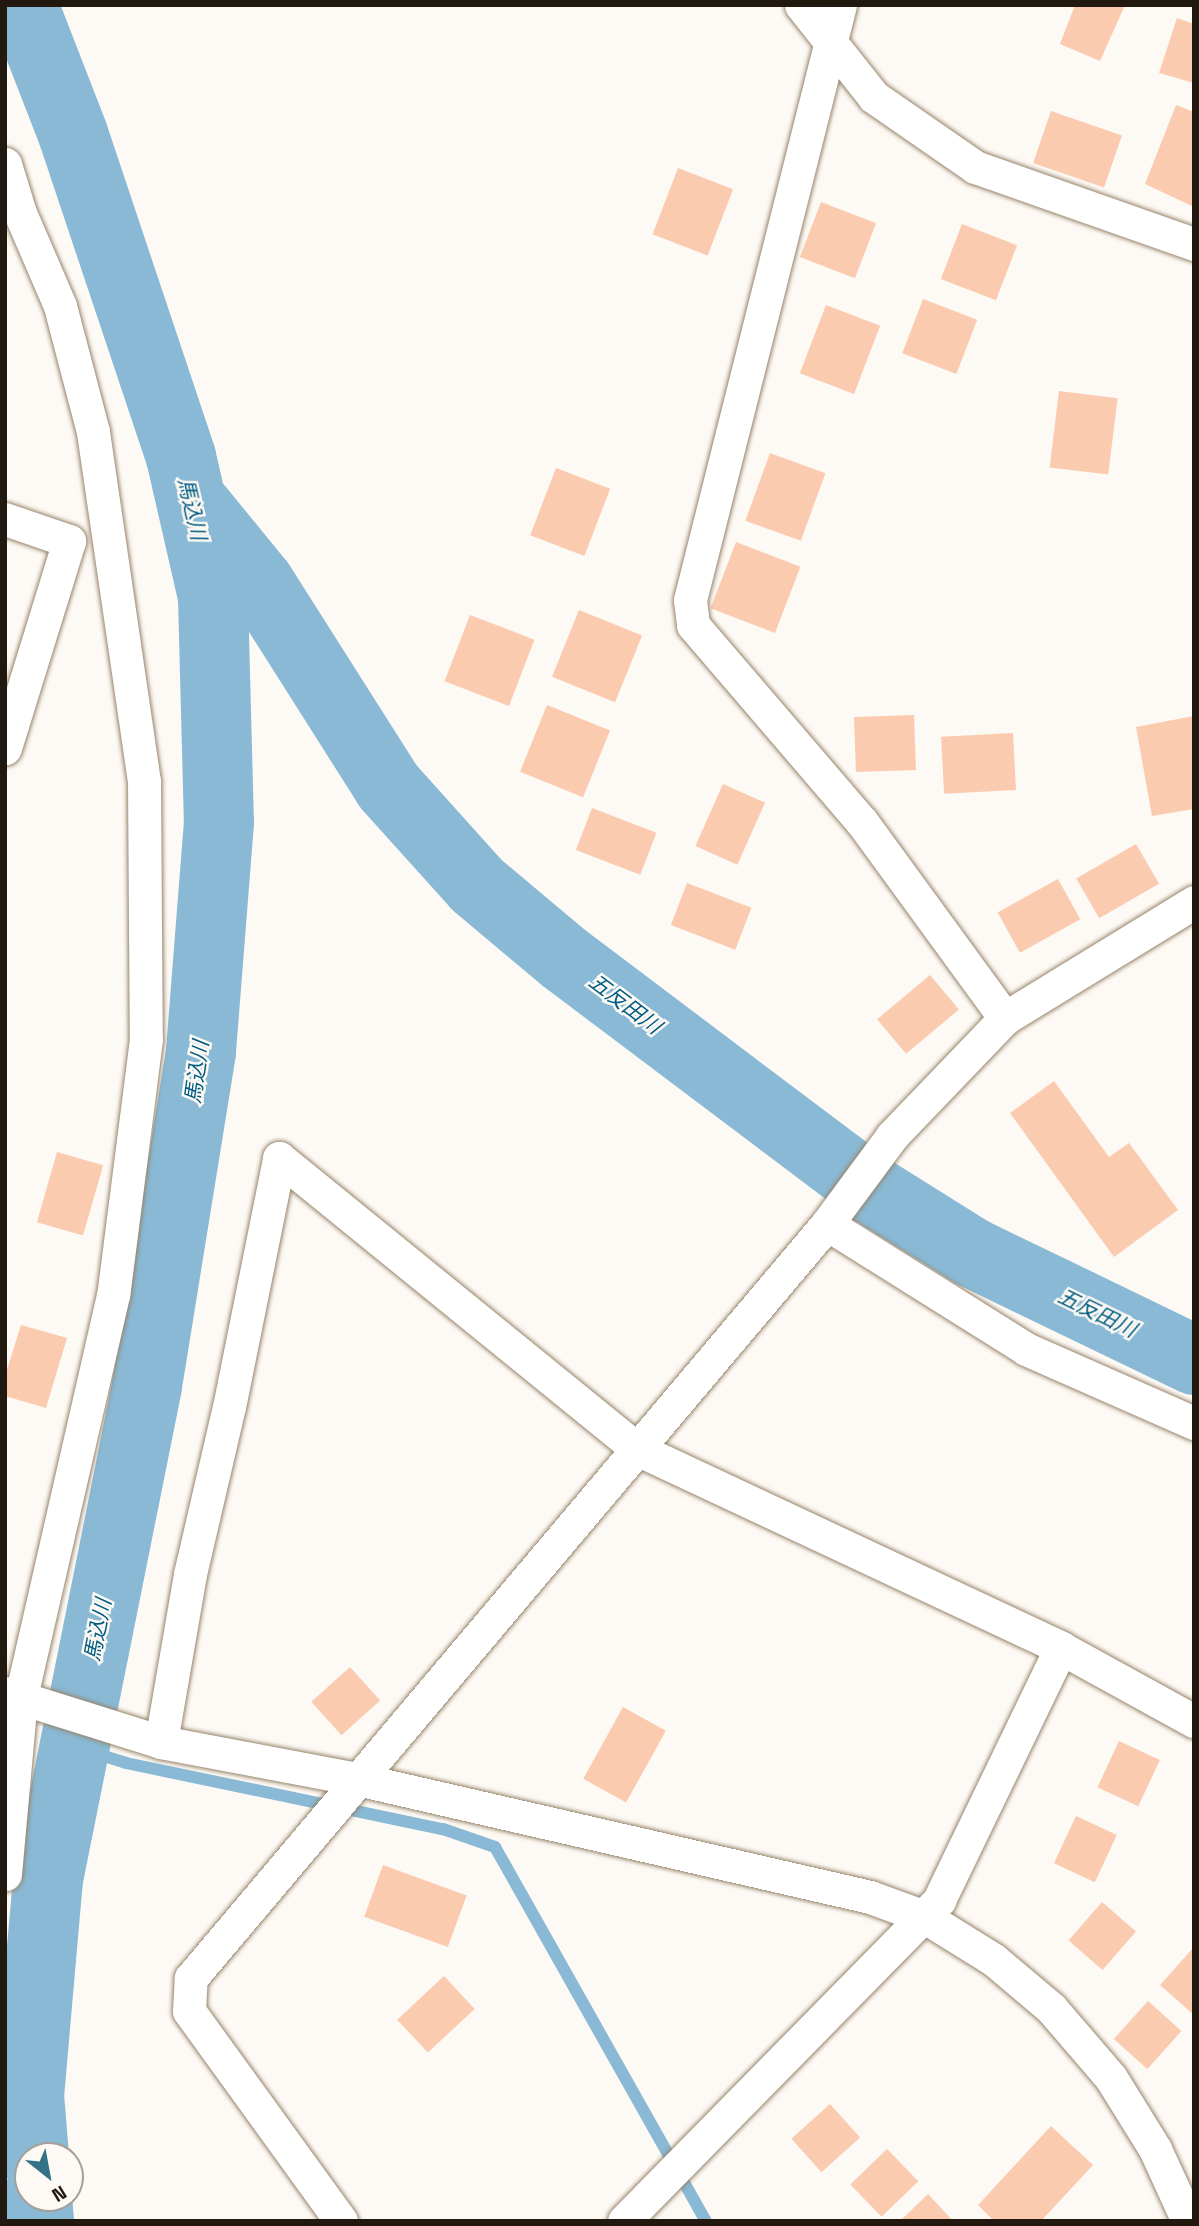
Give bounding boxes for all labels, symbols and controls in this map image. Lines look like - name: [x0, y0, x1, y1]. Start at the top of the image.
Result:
- water label: 馬込川: [173, 475, 211, 543]
- water label: 五反田川: [584, 969, 666, 1039]
- water label: 馬込川: [180, 1039, 214, 1105]
- water label: 五反田川: [1054, 1283, 1140, 1343]
- water label: 馬込川: [80, 1597, 116, 1663]
- north arrow: [14, 2142, 84, 2212]
- text: N: [47, 2180, 71, 2208]

